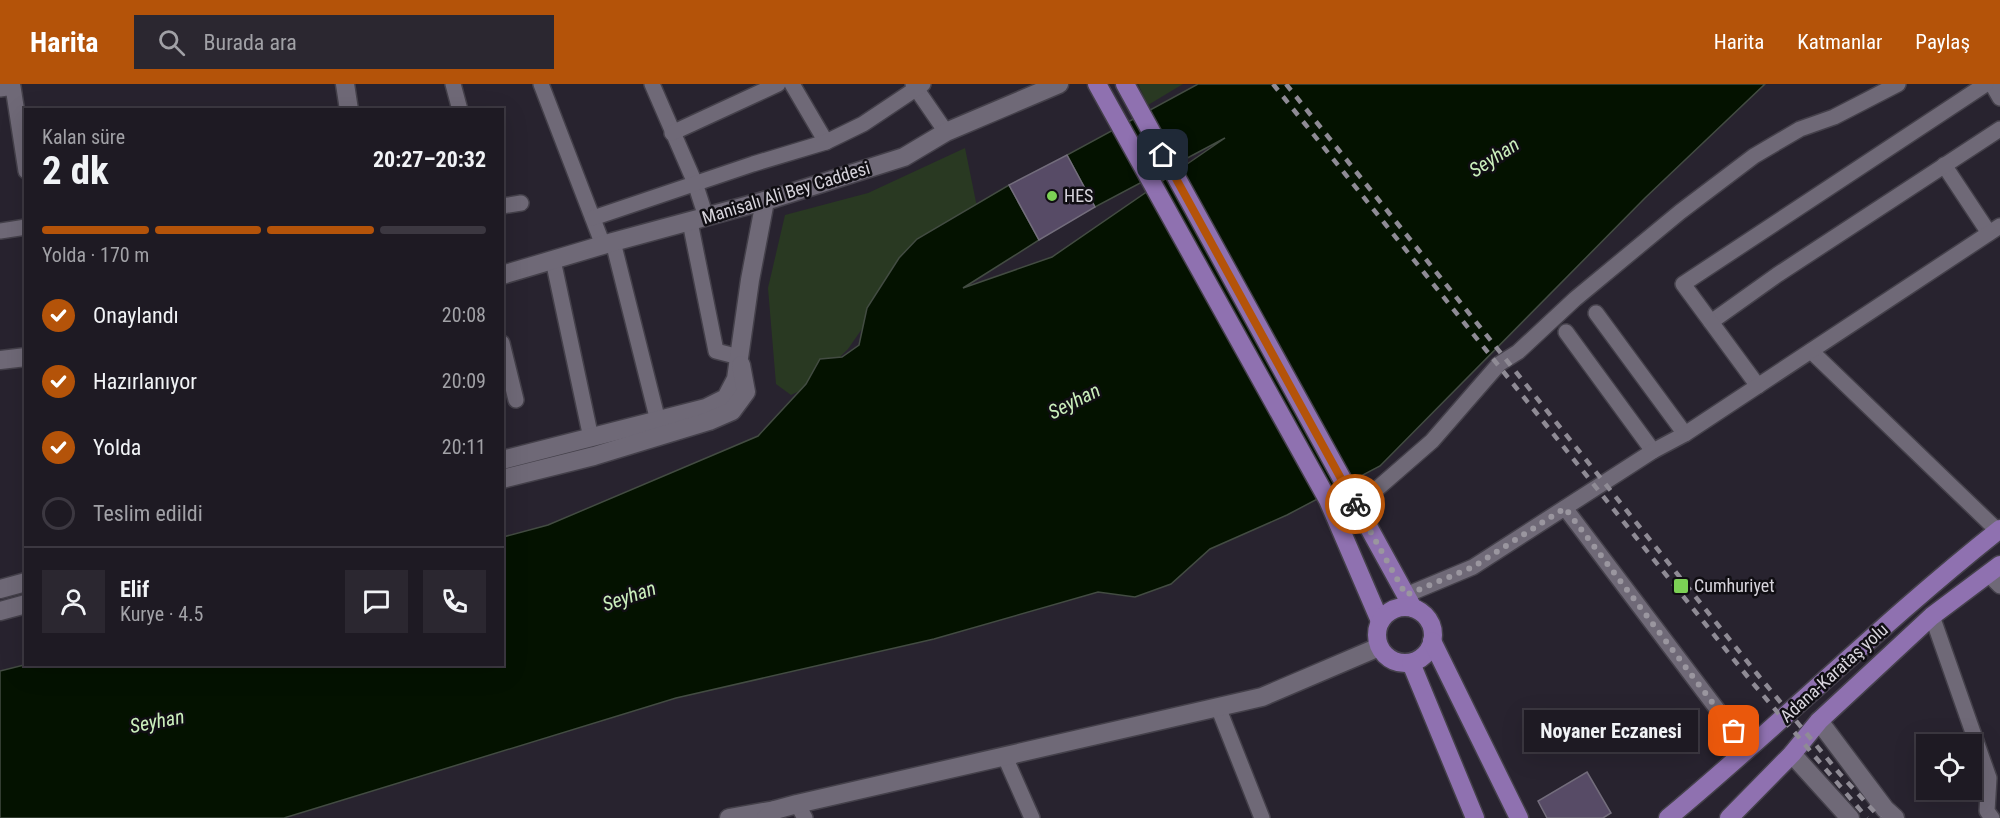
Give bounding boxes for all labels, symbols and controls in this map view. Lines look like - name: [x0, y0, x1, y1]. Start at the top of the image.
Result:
- search box: [134, 15, 554, 69]
- text: Harita: [30, 26, 98, 59]
- icon: search: [155, 26, 188, 59]
- text: Burada ara: [203, 30, 297, 55]
- text: Harita: [1714, 30, 1764, 54]
- text: Katmanlar: [1797, 30, 1882, 54]
- text: Paylaş: [1915, 30, 1970, 54]
- text: Kalan süre: [42, 125, 125, 149]
- pin: [1137, 129, 1188, 180]
- water label: Seyhan: [1464, 132, 1524, 182]
- icon: home: [1146, 138, 1179, 171]
- text: 20:27–20:32: [373, 147, 486, 172]
- text: 2 dk: [42, 148, 109, 194]
- street label: Manisalı Ali Bey Caddesi: [699, 157, 872, 228]
- place label: HES: [1064, 185, 1093, 206]
- marker: HES: [1045, 189, 1059, 203]
- text: Yolda · 170 m: [42, 243, 149, 267]
- icon: check: [42, 299, 75, 332]
- text: Onaylandı: [93, 303, 179, 328]
- text: 20:08: [442, 303, 486, 327]
- icon: check: [42, 365, 75, 398]
- text: Hazırlanıyor: [93, 369, 197, 394]
- text: 20:09: [442, 369, 486, 393]
- water label: Seyhan: [1044, 378, 1104, 424]
- icon: check: [42, 431, 75, 464]
- text: Yolda: [93, 435, 141, 460]
- text: 20:11: [442, 435, 486, 459]
- courier: [1325, 474, 1385, 534]
- icon: bike: [1339, 488, 1372, 521]
- text: Teslim edildi: [93, 501, 203, 526]
- button: person: [42, 570, 105, 633]
- button: chat: [345, 570, 408, 633]
- button: phone: [423, 570, 486, 633]
- place label: Cumhuriyet: [1694, 575, 1775, 596]
- water label: Seyhan: [599, 576, 659, 616]
- text: Elif: [120, 577, 149, 602]
- marker: Cumhuriyet: [1672, 577, 1690, 595]
- text: Kurye · 4.5: [120, 602, 203, 626]
- street label: Adana-Karataş yolu: [1776, 619, 1892, 726]
- water label: Seyhan: [128, 704, 186, 738]
- pin: [1708, 705, 1759, 756]
- callout: Noyaner Eczanesi: [1524, 710, 1698, 752]
- icon: bag: [1717, 714, 1750, 747]
- text: Noyaner Eczanesi: [1540, 719, 1682, 743]
- map controls: [1916, 734, 1982, 800]
- button: locate: [1916, 734, 1982, 800]

